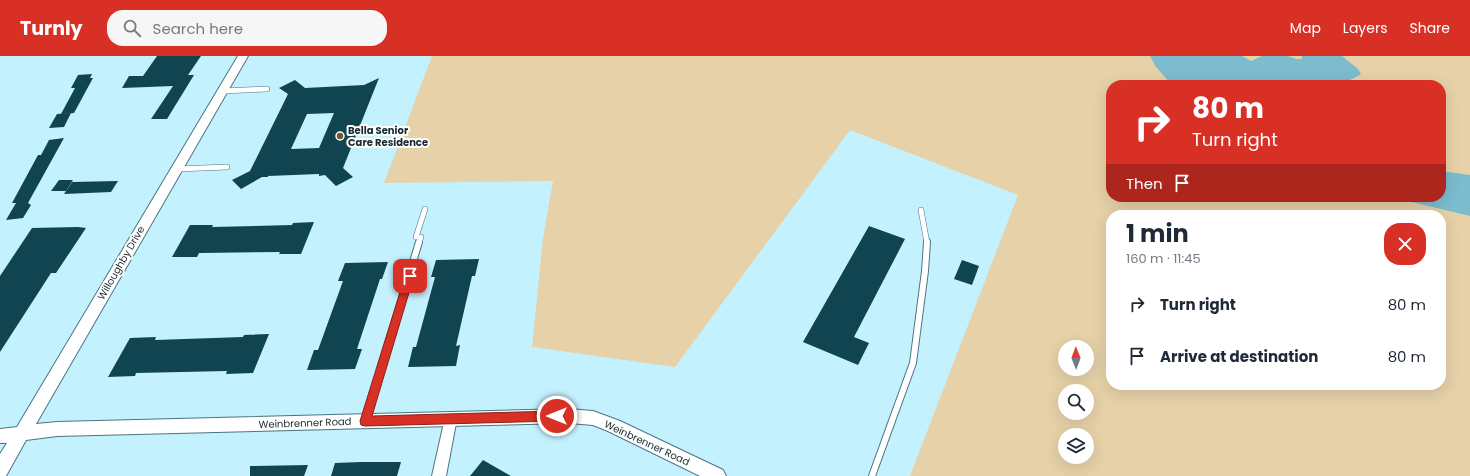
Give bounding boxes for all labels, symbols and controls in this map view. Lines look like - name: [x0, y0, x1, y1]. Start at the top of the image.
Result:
- search box: [107, 10, 387, 46]
- text: Turnly: [20, 15, 83, 42]
- icon: search: [121, 17, 143, 39]
- text: Search here: [153, 18, 243, 39]
- text: Map: [1290, 18, 1321, 38]
- text: Layers: [1343, 18, 1387, 38]
- text: Share: [1409, 18, 1450, 38]
- text: 80 m: [1192, 89, 1264, 128]
- icon: right: [1126, 96, 1178, 148]
- place label: Bella Senior Care Residence: [348, 123, 428, 150]
- text: Turn right: [1192, 127, 1278, 152]
- marker: Bella Senior Care Residence: [335, 131, 345, 141]
- icon: arrive: [1171, 172, 1193, 194]
- text: Then: [1126, 173, 1163, 194]
- text: 1 min: [1126, 217, 1189, 250]
- street label: Willoughby Drive: [94, 223, 148, 303]
- button: close: [1384, 223, 1426, 265]
- text: 160 m · 11:45: [1126, 249, 1201, 268]
- pin: [393, 259, 427, 293]
- icon: arrive: [399, 265, 421, 287]
- icon: right: [1126, 293, 1148, 315]
- text: Turn right: [1160, 294, 1236, 315]
- text: 80 m: [1388, 294, 1426, 315]
- north arrow: [1058, 340, 1094, 376]
- map controls: [1058, 340, 1094, 464]
- icon: arrive: [1126, 345, 1148, 367]
- text: Arrive at destination: [1160, 346, 1318, 367]
- text: 80 m: [1388, 346, 1426, 367]
- button: search: [1058, 384, 1094, 420]
- position arrow: [536, 395, 578, 437]
- street label: Weinbrenner Road: [258, 414, 352, 432]
- street label: Weinbrenner Road: [602, 417, 692, 469]
- button: layers: [1058, 428, 1094, 464]

